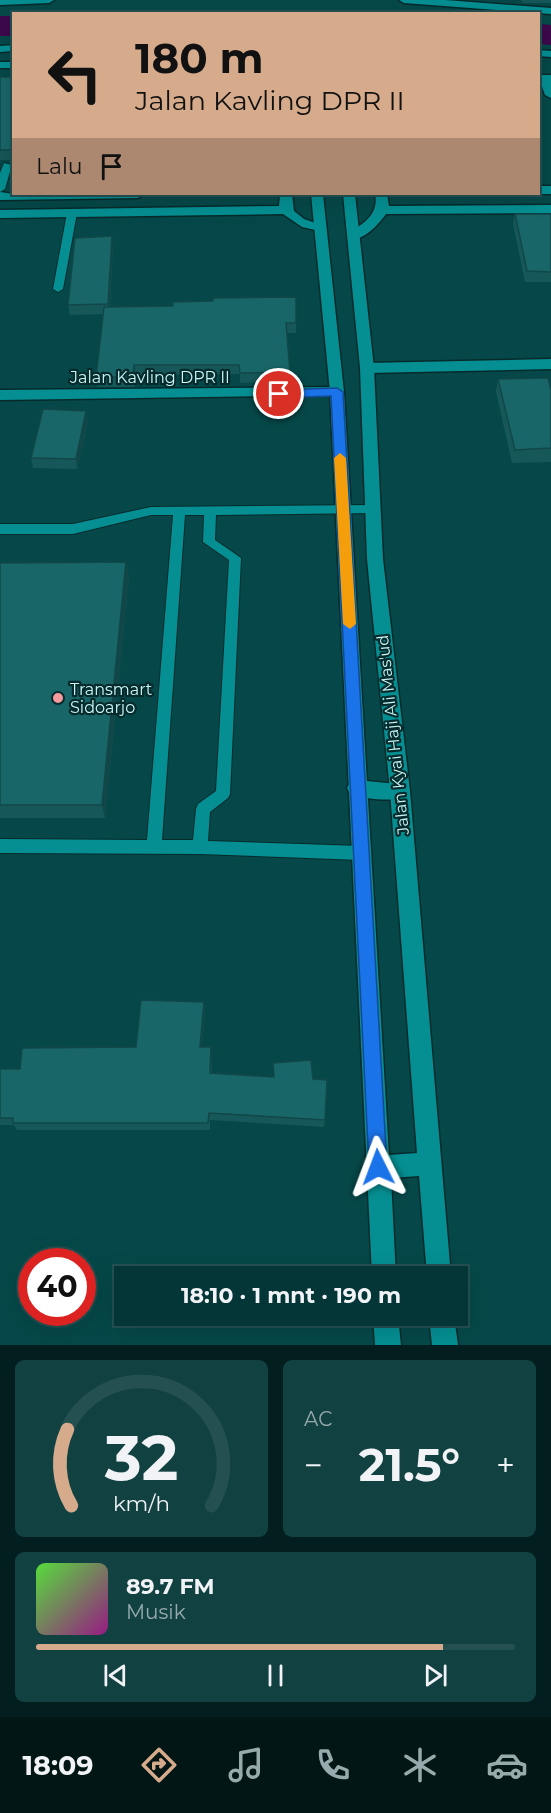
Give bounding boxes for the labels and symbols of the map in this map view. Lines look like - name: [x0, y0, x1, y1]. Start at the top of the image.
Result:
- street label: Jalan Kavling DPR II: [69, 368, 230, 387]
- pin: [253, 368, 304, 419]
- street label: Jalan Kyai Haji Ali Mas'ud: [373, 634, 413, 837]
- place label: Transmart Sidoarjo: [70, 680, 153, 717]
- marker: Transmart Sidoarjo: [51, 691, 65, 705]
- position arrow: [346, 1135, 410, 1199]
- speed limit sign: 40: [18, 1248, 96, 1326]

